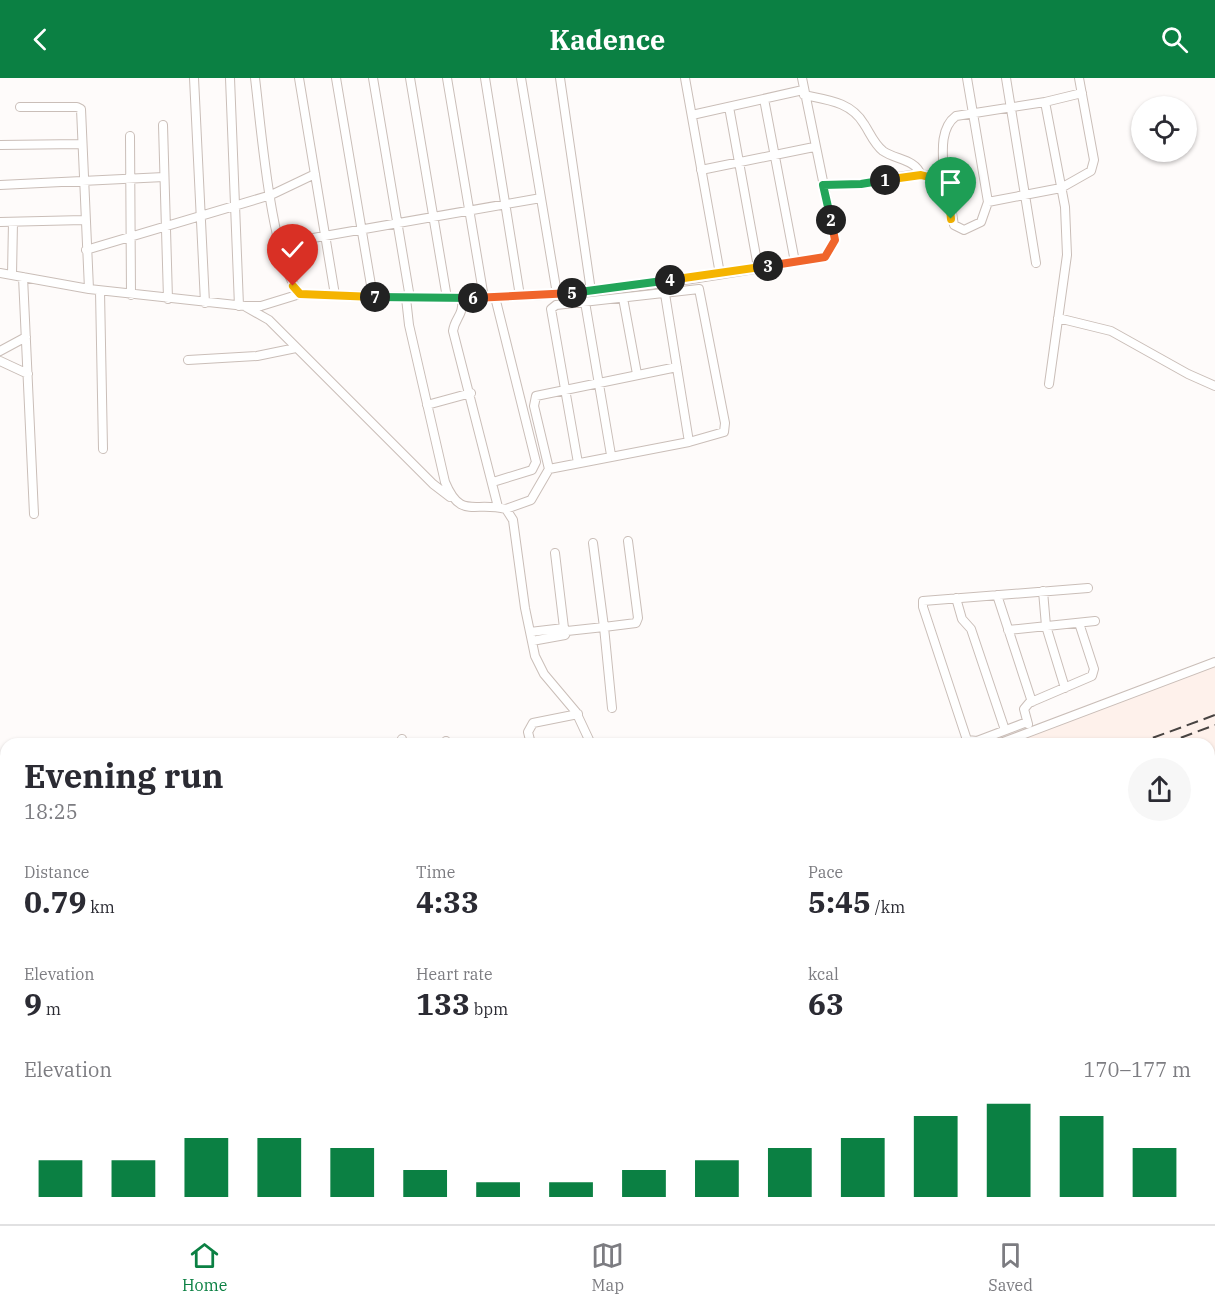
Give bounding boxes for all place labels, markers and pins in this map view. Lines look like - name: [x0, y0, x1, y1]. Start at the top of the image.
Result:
- pin: [925, 157, 976, 219]
- pin: 1: [870, 165, 900, 195]
- pin: 2: [816, 205, 846, 235]
- pin: [267, 224, 318, 286]
- pin: 3: [753, 251, 783, 281]
- pin: 4: [655, 265, 685, 295]
- pin: 5: [557, 278, 587, 308]
- pin: 7: [360, 282, 390, 312]
- pin: 6: [458, 283, 488, 313]

